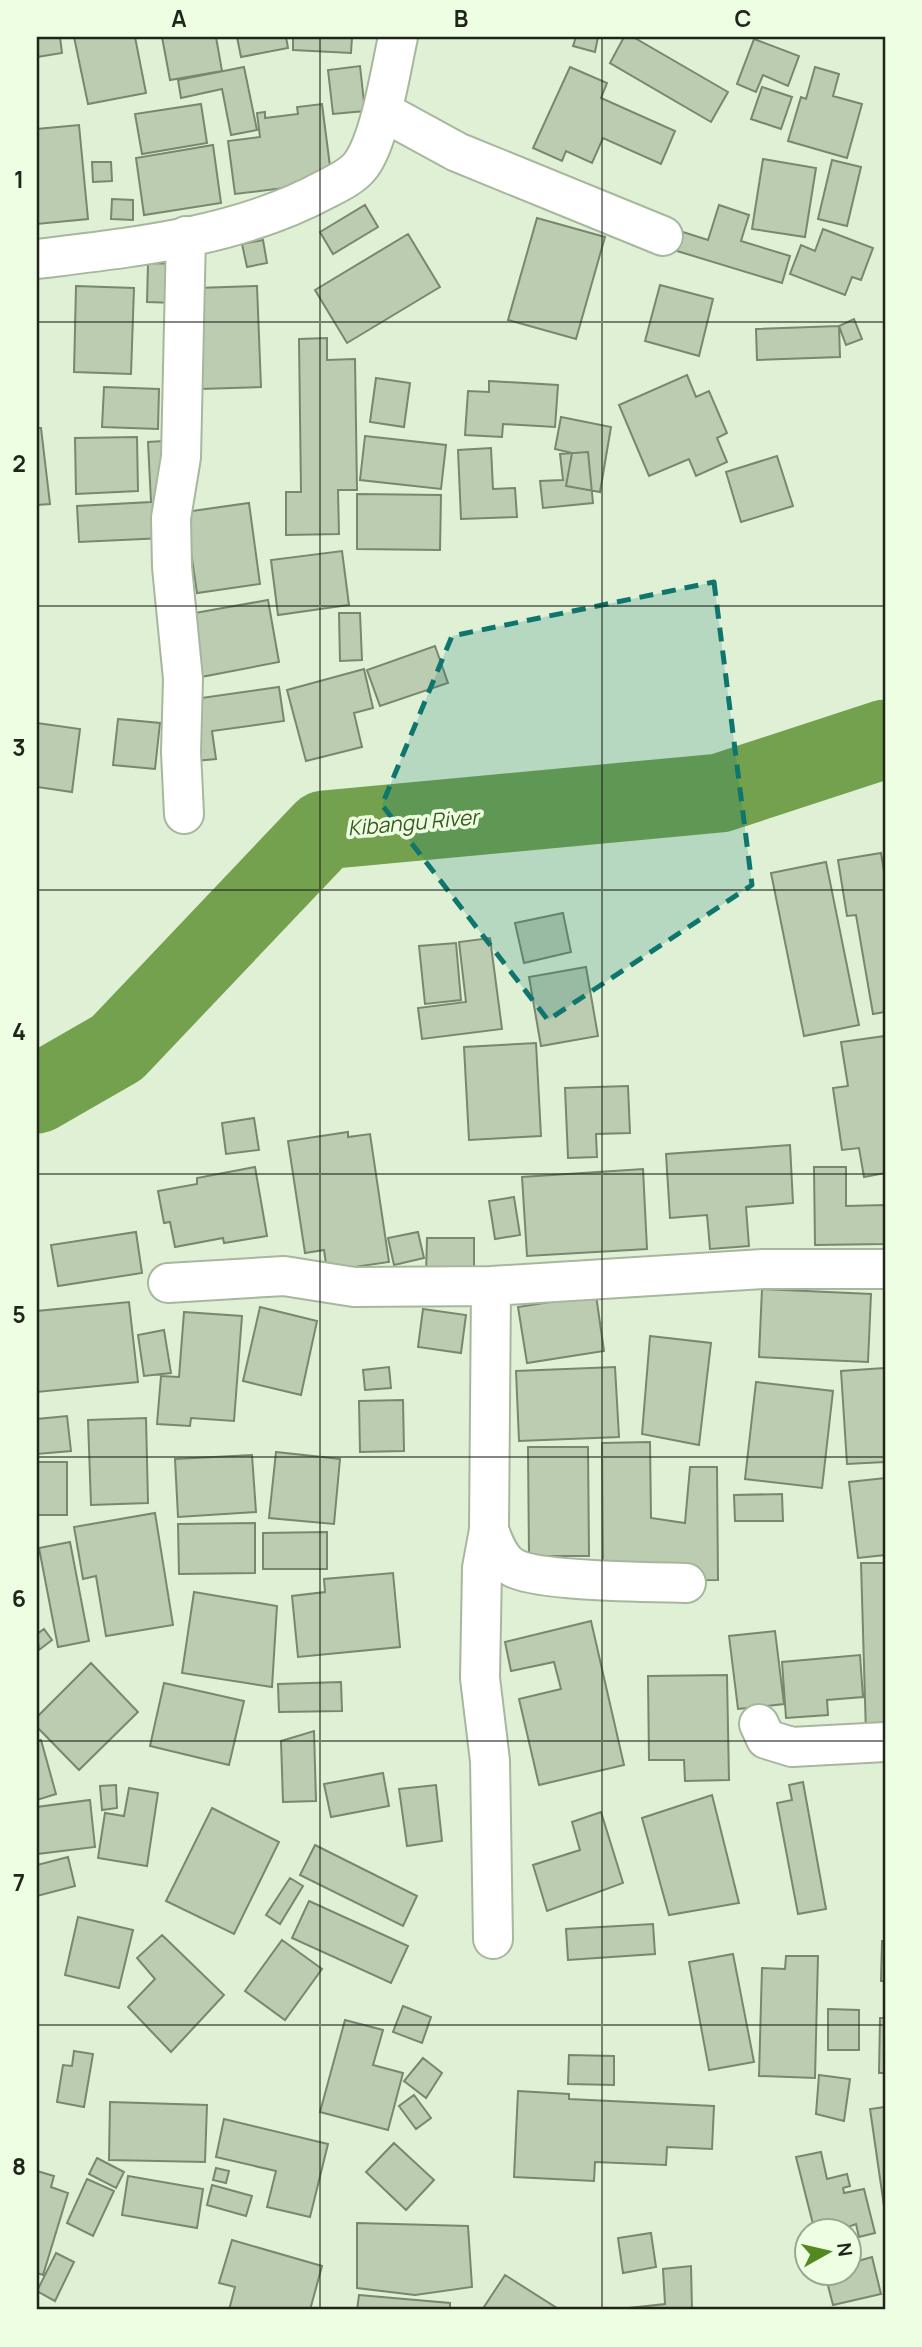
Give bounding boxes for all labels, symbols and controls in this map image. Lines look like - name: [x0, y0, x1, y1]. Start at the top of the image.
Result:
- text: A: [171, 2, 187, 34]
- text: B: [454, 2, 468, 34]
- text: C: [735, 2, 752, 34]
- text: 1: [14, 163, 24, 195]
- text: 2: [12, 447, 26, 479]
- text: 3: [12, 731, 26, 763]
- water label: Kibangu River: [346, 802, 482, 842]
- text: 4: [12, 1015, 26, 1047]
- text: 5: [12, 1298, 26, 1330]
- text: 6: [12, 1582, 26, 1614]
- text: 7: [13, 1866, 25, 1898]
- text: 8: [12, 2150, 26, 2182]
- north arrow: [792, 2218, 862, 2288]
- text: N: [831, 2241, 859, 2258]

